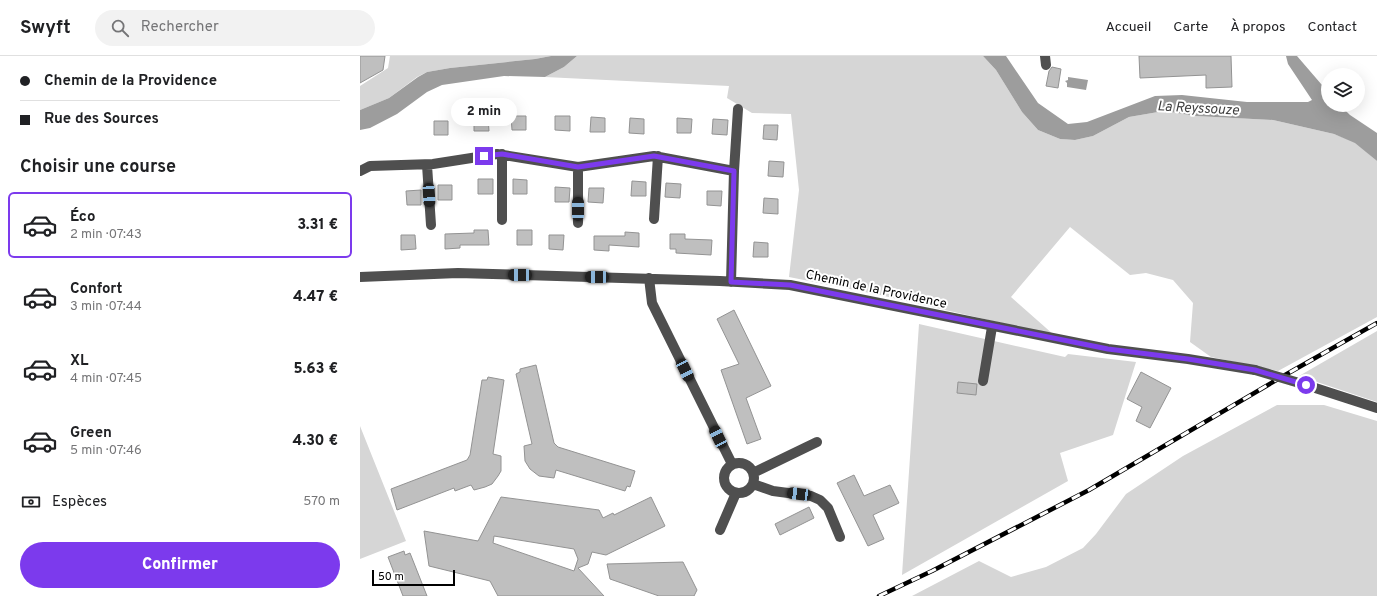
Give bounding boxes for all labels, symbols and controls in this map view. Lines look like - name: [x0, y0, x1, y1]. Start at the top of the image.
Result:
- search box: [95, 10, 375, 46]
- text: Swyft: [20, 16, 71, 40]
- icon: search: [109, 17, 131, 39]
- text: Rechercher: [141, 18, 219, 37]
- text: Accueil: [1105, 19, 1151, 36]
- text: Carte: [1173, 19, 1208, 36]
- text: À propos: [1230, 19, 1286, 36]
- text: Contact: [1308, 19, 1357, 36]
- map controls: [1321, 68, 1365, 112]
- button: layers: [1321, 68, 1365, 112]
- text: Chemin de la Providence: [44, 72, 217, 91]
- callout: 2 min: [451, 98, 517, 126]
- water label: La Reyssouze: [1157, 98, 1240, 120]
- text: 2 min: [467, 104, 501, 120]
- text: Rue des Sources: [44, 110, 159, 129]
- route end: [475, 147, 493, 165]
- text: Choisir une course: [20, 156, 176, 179]
- car: [422, 183, 436, 207]
- car: [572, 197, 584, 221]
- icon: car: [22, 207, 58, 243]
- text: Éco: [70, 208, 95, 227]
- text: 3.31 €: [297, 216, 338, 235]
- text: 2 min · 07:43: [70, 227, 142, 243]
- street label: Chemin de la Providence: [804, 267, 948, 313]
- car: [508, 269, 532, 281]
- car: [585, 271, 609, 283]
- icon: car: [22, 279, 58, 315]
- text: Confort: [70, 280, 122, 299]
- text: 4.47 €: [293, 288, 338, 307]
- text: 3 min · 07:44: [70, 299, 142, 315]
- icon: car: [22, 351, 58, 387]
- text: XL: [70, 352, 88, 371]
- car: [674, 357, 696, 383]
- text: 5.63 €: [293, 360, 338, 379]
- text: 4 min · 07:45: [70, 371, 142, 387]
- route start: [1297, 376, 1315, 394]
- icon: car: [22, 423, 58, 459]
- text: Green: [70, 424, 112, 443]
- car: [707, 424, 729, 450]
- text: 4.30 €: [292, 432, 338, 451]
- text: 5 min · 07:46: [70, 443, 142, 459]
- car: [786, 487, 812, 501]
- icon: cash: [20, 491, 42, 513]
- text: Espèces: [52, 493, 107, 512]
- text: 570 m: [303, 494, 340, 510]
- button: Confirmer: [20, 542, 340, 588]
- scale bar: [372, 568, 455, 587]
- text: 50 m: [378, 570, 404, 584]

